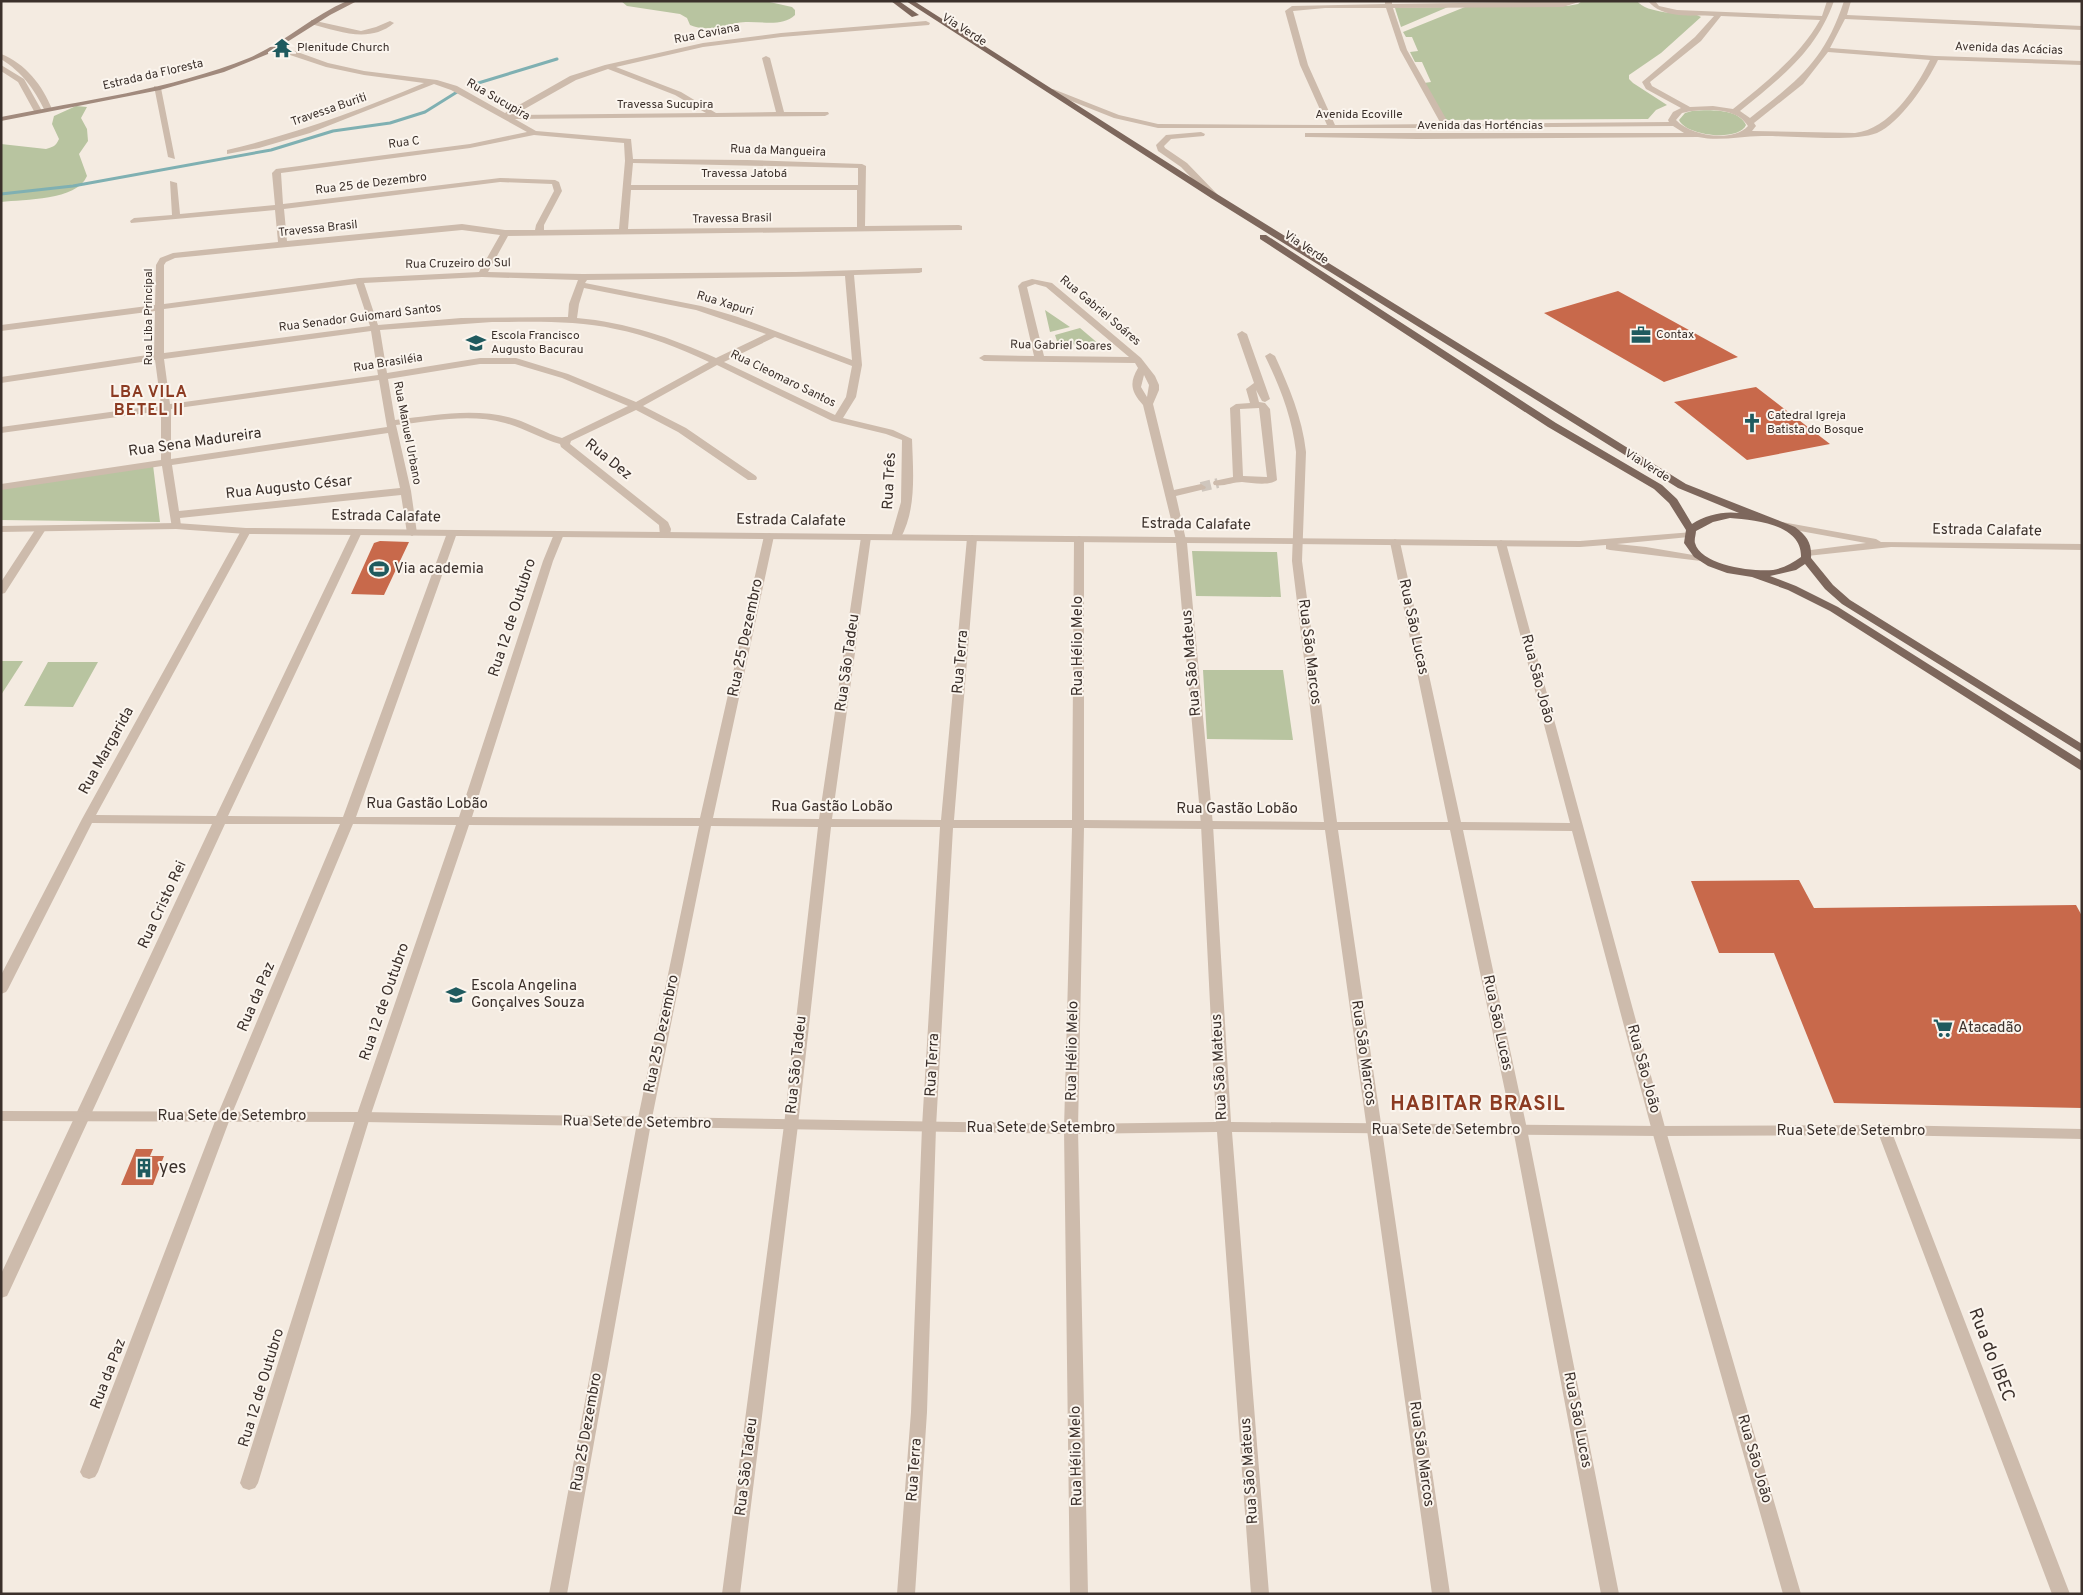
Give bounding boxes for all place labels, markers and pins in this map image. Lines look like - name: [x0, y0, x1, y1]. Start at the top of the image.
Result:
- temple icon: Plenitude Church: [271, 37, 293, 59]
- place label: Plenitude Church: [297, 40, 390, 56]
- office icon: Contax: [1630, 324, 1652, 346]
- place label: Contax: [1656, 327, 1694, 343]
- place label: Escola Francisco Augusto Bacurau: [491, 328, 583, 358]
- school or university icon: Escola Francisco Augusto Bacurau: [465, 332, 487, 354]
- place label: Catedral Igreja Batista do Bosque: [1767, 408, 1864, 438]
- church icon: Catedral Igreja Batista do Bosque: [1741, 412, 1763, 434]
- sports icon: Via academia: [368, 558, 390, 580]
- place label: Via academia: [394, 560, 484, 579]
- place label: Escola Angelina Gonçalves Souza: [471, 977, 585, 1013]
- school or university icon: Escola Angelina Gonçalves Souza: [445, 984, 467, 1006]
- supermarket icon: Atacadão: [1932, 1017, 1954, 1039]
- place label: Atacadão: [1958, 1019, 2022, 1038]
- building icon: yes: [133, 1157, 155, 1179]
- place label: yes: [159, 1157, 186, 1180]

